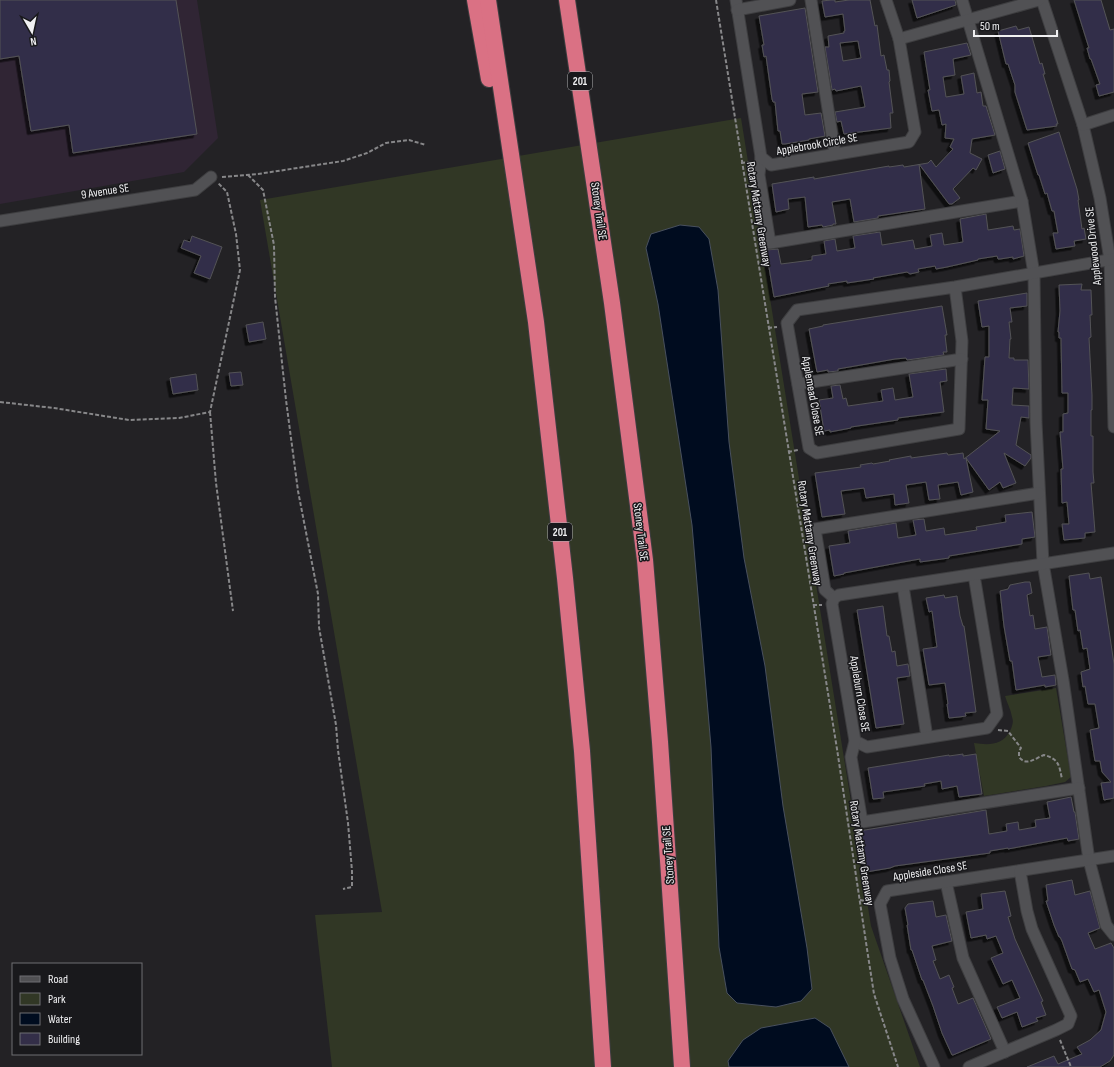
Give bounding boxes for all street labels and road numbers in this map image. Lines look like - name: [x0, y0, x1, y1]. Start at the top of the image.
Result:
- road number: 201: [568, 72, 592, 90]
- street label: Applebrook Circle SE: [774, 130, 859, 159]
- street label: Rotary Mattamy Greenway: [743, 160, 774, 268]
- street label: 9 Avenue SE: [80, 180, 130, 203]
- street label: Stoney Trail SE: [587, 181, 610, 241]
- street label: Applewood Drive SE: [1082, 206, 1105, 287]
- street label: Applemead Close SE: [798, 354, 827, 437]
- street label: Rotary Mattamy Greenway: [794, 479, 825, 587]
- street label: Stoney Trail SE: [630, 502, 652, 562]
- road number: 201: [548, 523, 572, 541]
- street label: Appleburn Close SE: [846, 654, 873, 733]
- street label: Rotary Mattamy Greenway: [846, 799, 877, 907]
- street label: Stoney Trail SE: [659, 825, 678, 885]
- street label: Appleside Close SE: [891, 858, 968, 885]

